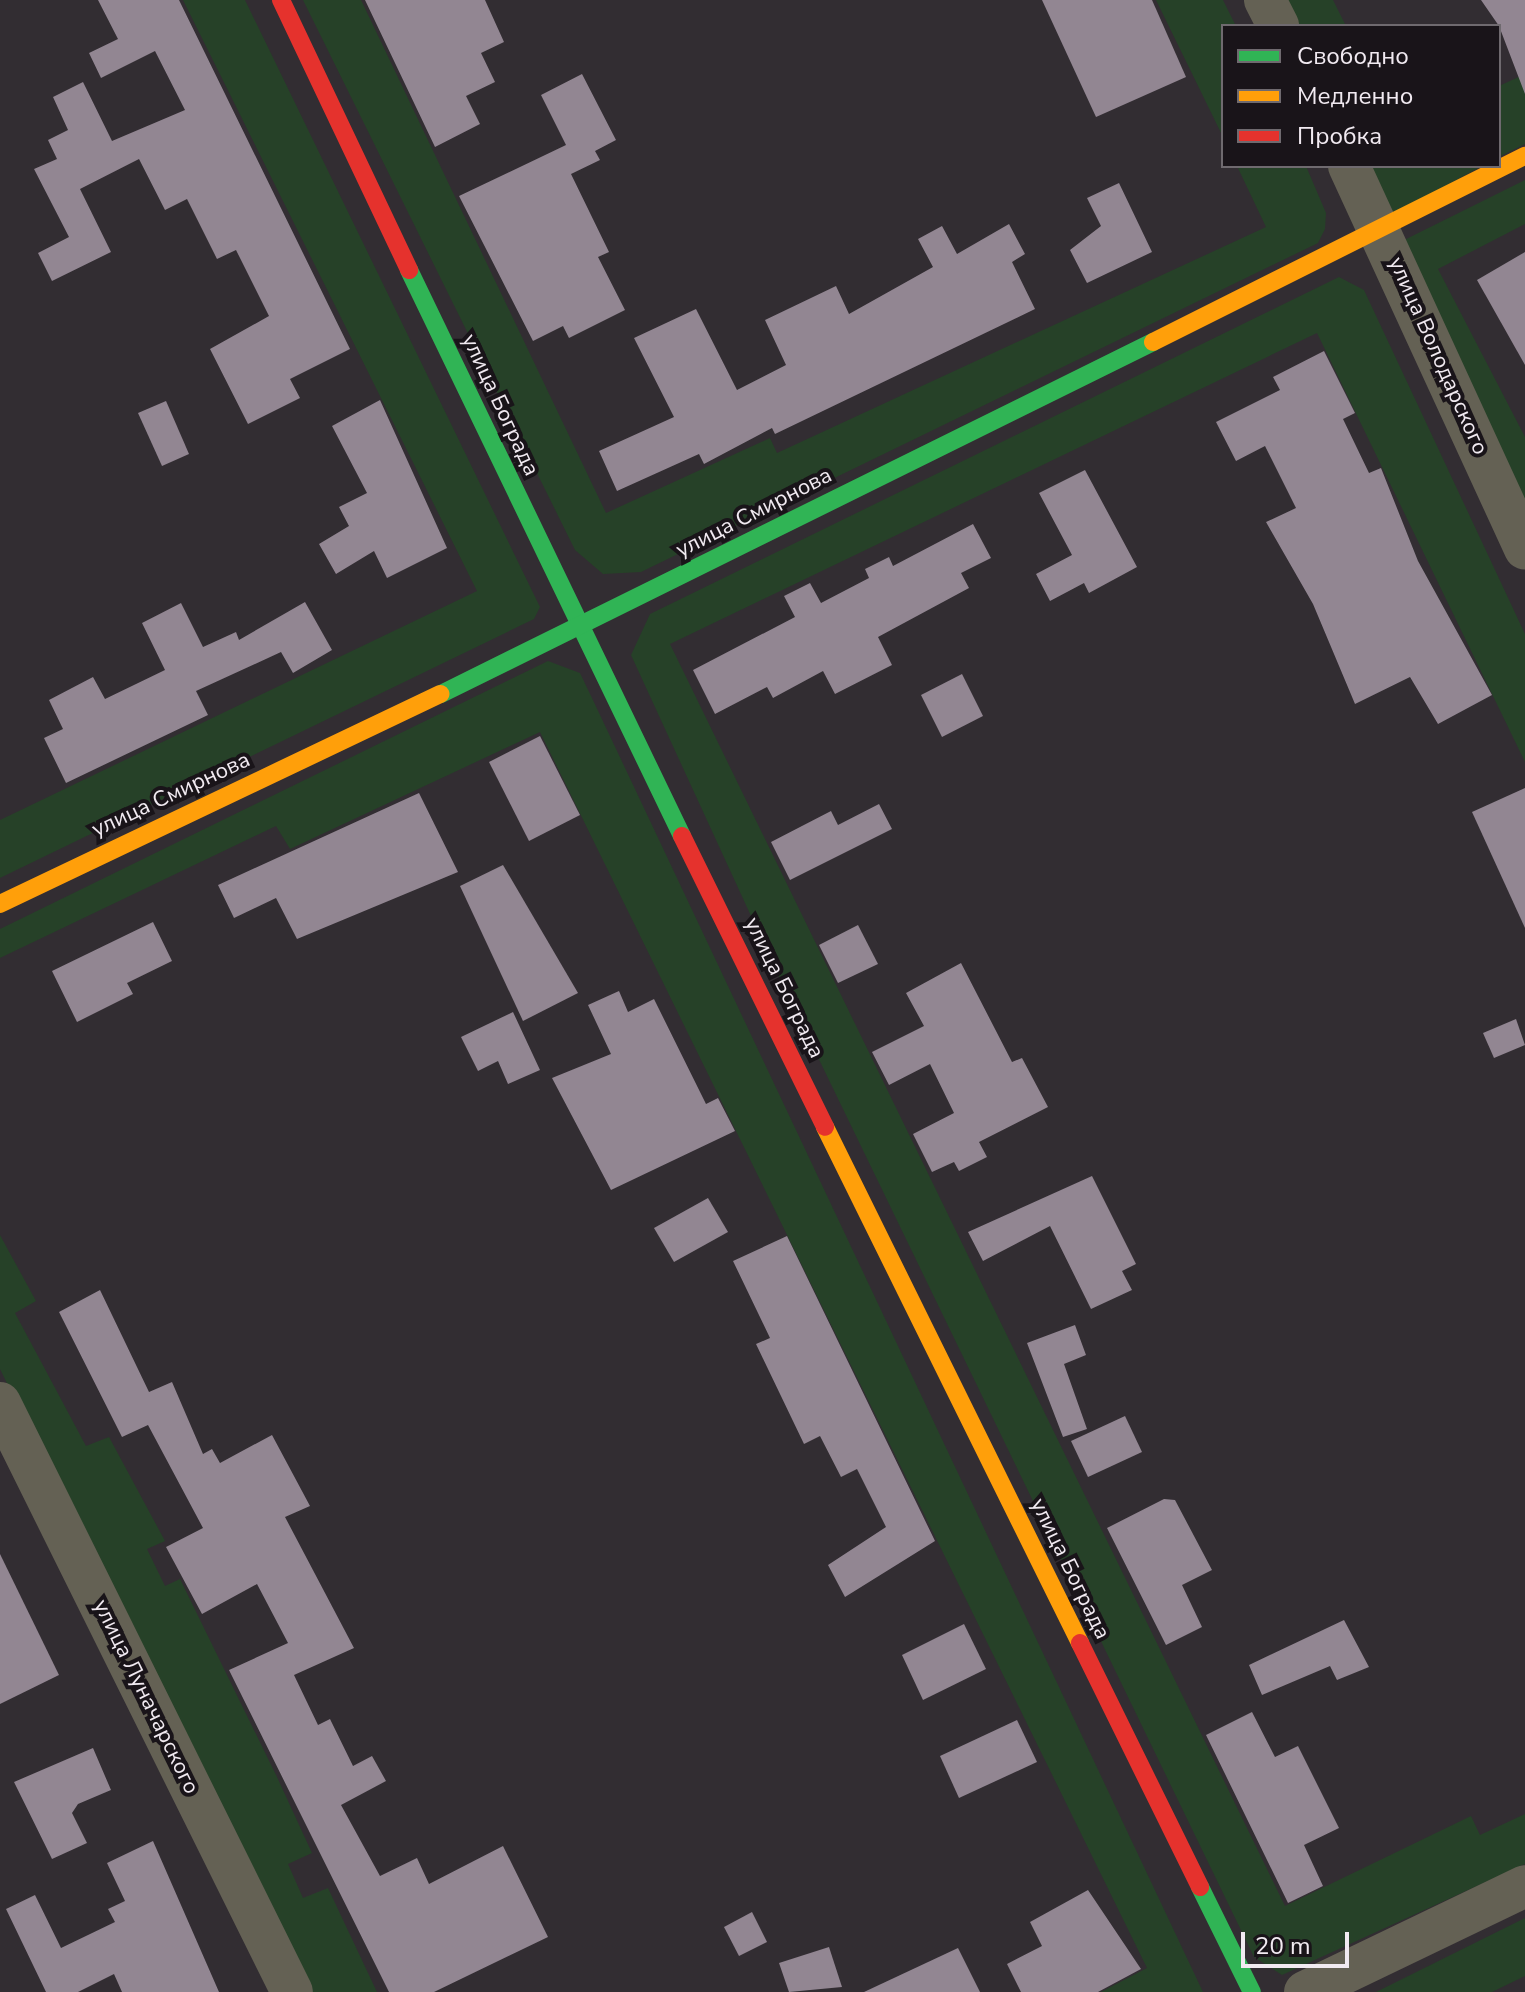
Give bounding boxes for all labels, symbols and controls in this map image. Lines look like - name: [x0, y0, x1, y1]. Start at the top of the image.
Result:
- legend: [1221, 24, 1501, 168]
- text: Свободно: [1297, 40, 1409, 72]
- text: Медленно: [1297, 80, 1413, 112]
- text: Пробка: [1297, 120, 1382, 152]
- street label: улица Володарского: [1383, 253, 1493, 459]
- street label: улица Бограда: [456, 330, 544, 480]
- street label: улица Смирнова: [672, 462, 836, 564]
- street label: улица Смирнова: [88, 747, 254, 843]
- street label: улица Бограда: [739, 913, 829, 1063]
- street label: улица Бограда: [1025, 1494, 1115, 1644]
- street label: улица Луначарского: [87, 1595, 205, 1799]
- scale bar: [1245, 1916, 1353, 1966]
- text: 20 m: [1255, 1930, 1311, 1962]

